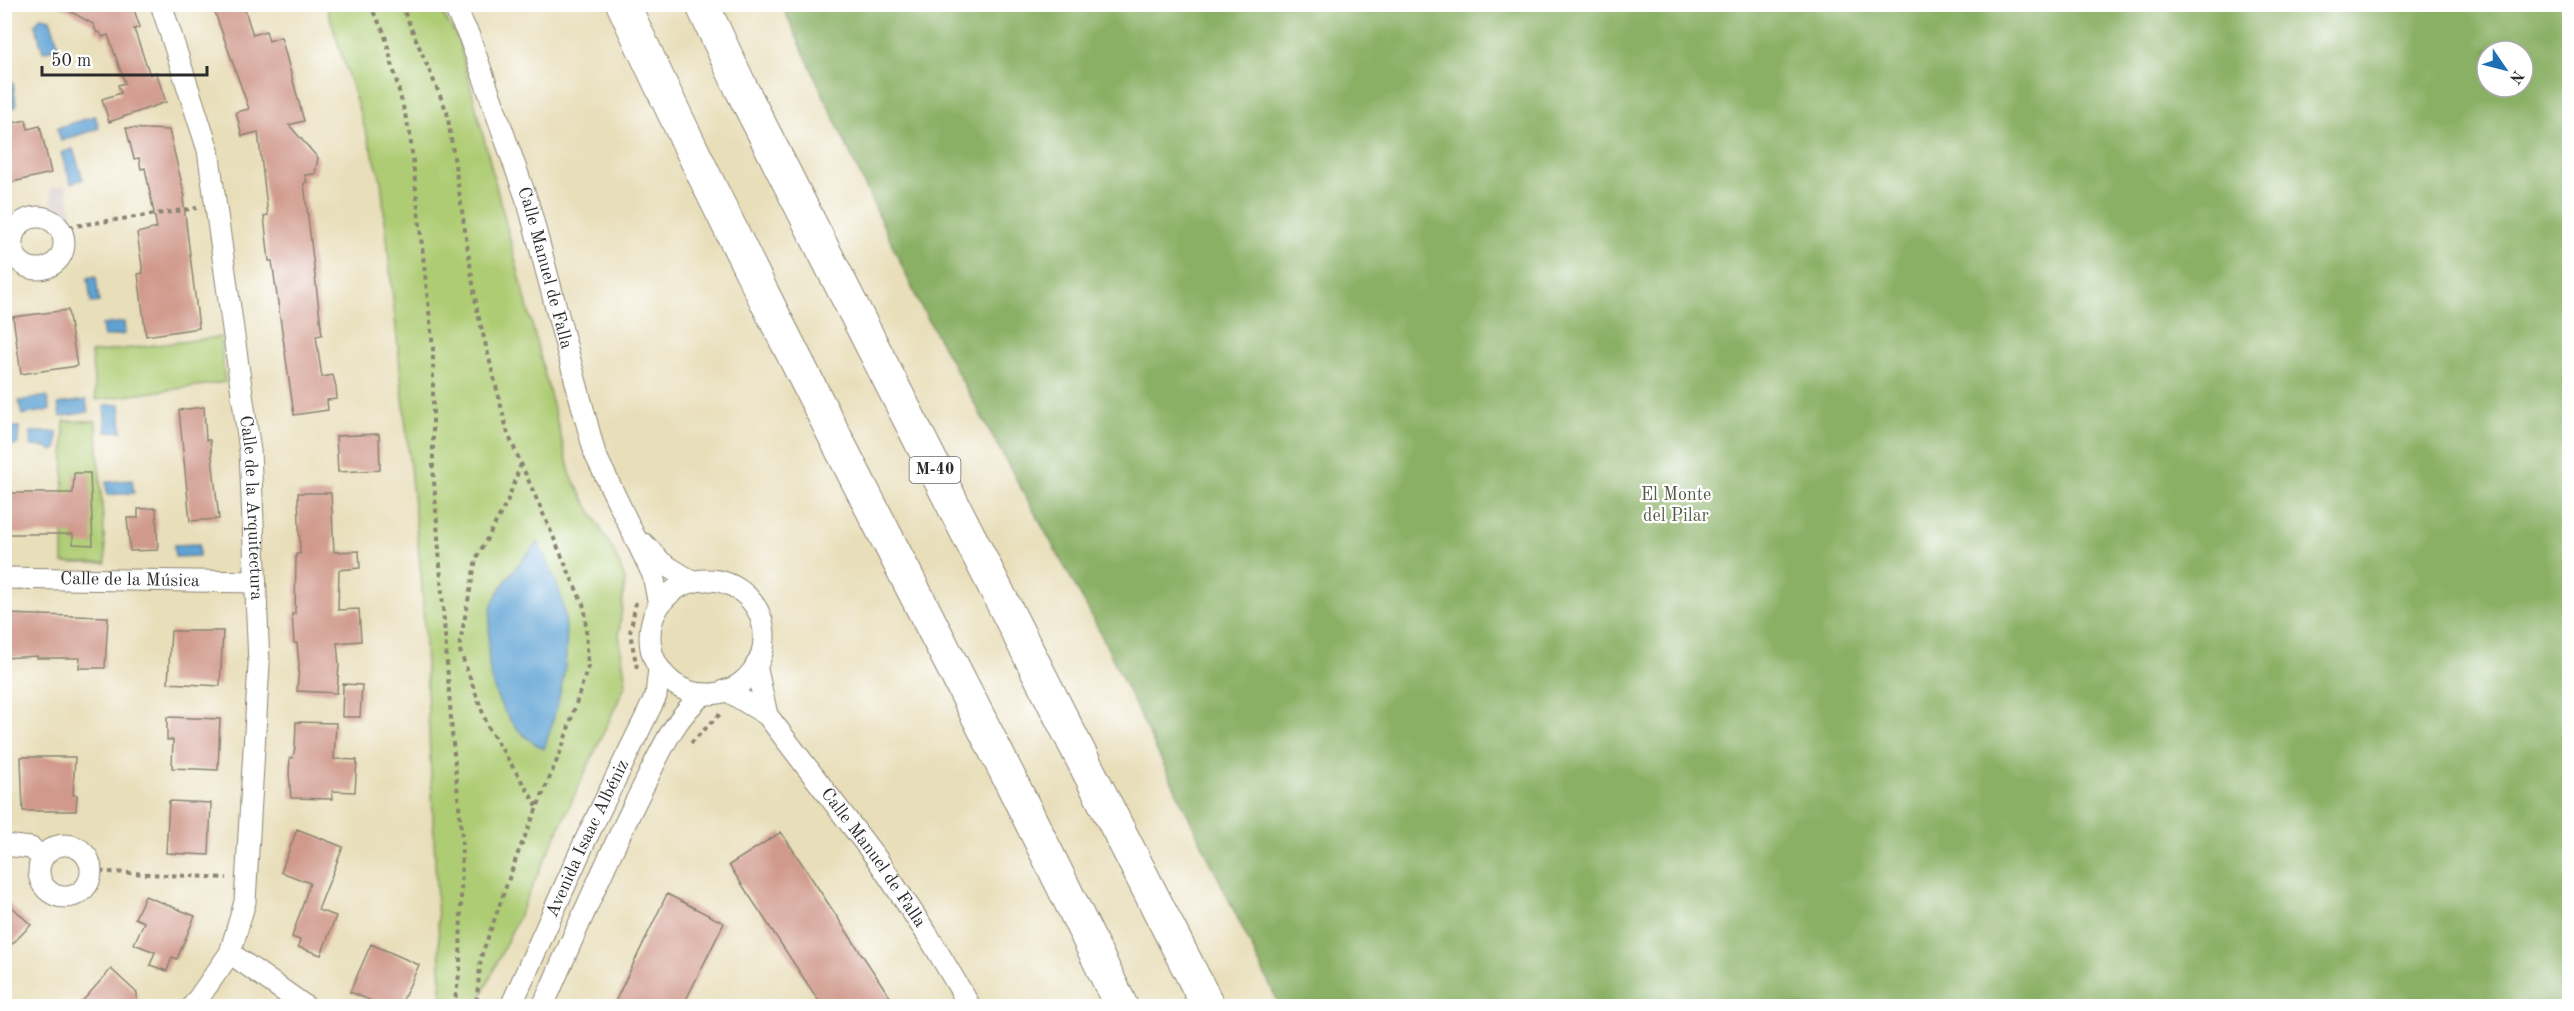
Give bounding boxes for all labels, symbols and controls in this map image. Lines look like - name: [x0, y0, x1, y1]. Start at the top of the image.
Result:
- scale bar: [42, 39, 207, 77]
- north arrow: [2475, 39, 2535, 99]
- text: 50 m: [51, 52, 91, 70]
- text: N: [2505, 67, 2526, 87]
- street label: Calle Manuel de Falla: [514, 185, 576, 351]
- street label: Calle de la Arquitectura: [236, 414, 265, 601]
- road number: M-40: [910, 457, 960, 483]
- park label: El Monte del Pilar: [1641, 486, 1711, 525]
- street label: Calle de la Música: [60, 570, 200, 590]
- street label: Avenida Isaac Albéniz: [543, 757, 632, 920]
- street label: Calle Manuel de Falla: [817, 785, 929, 931]

